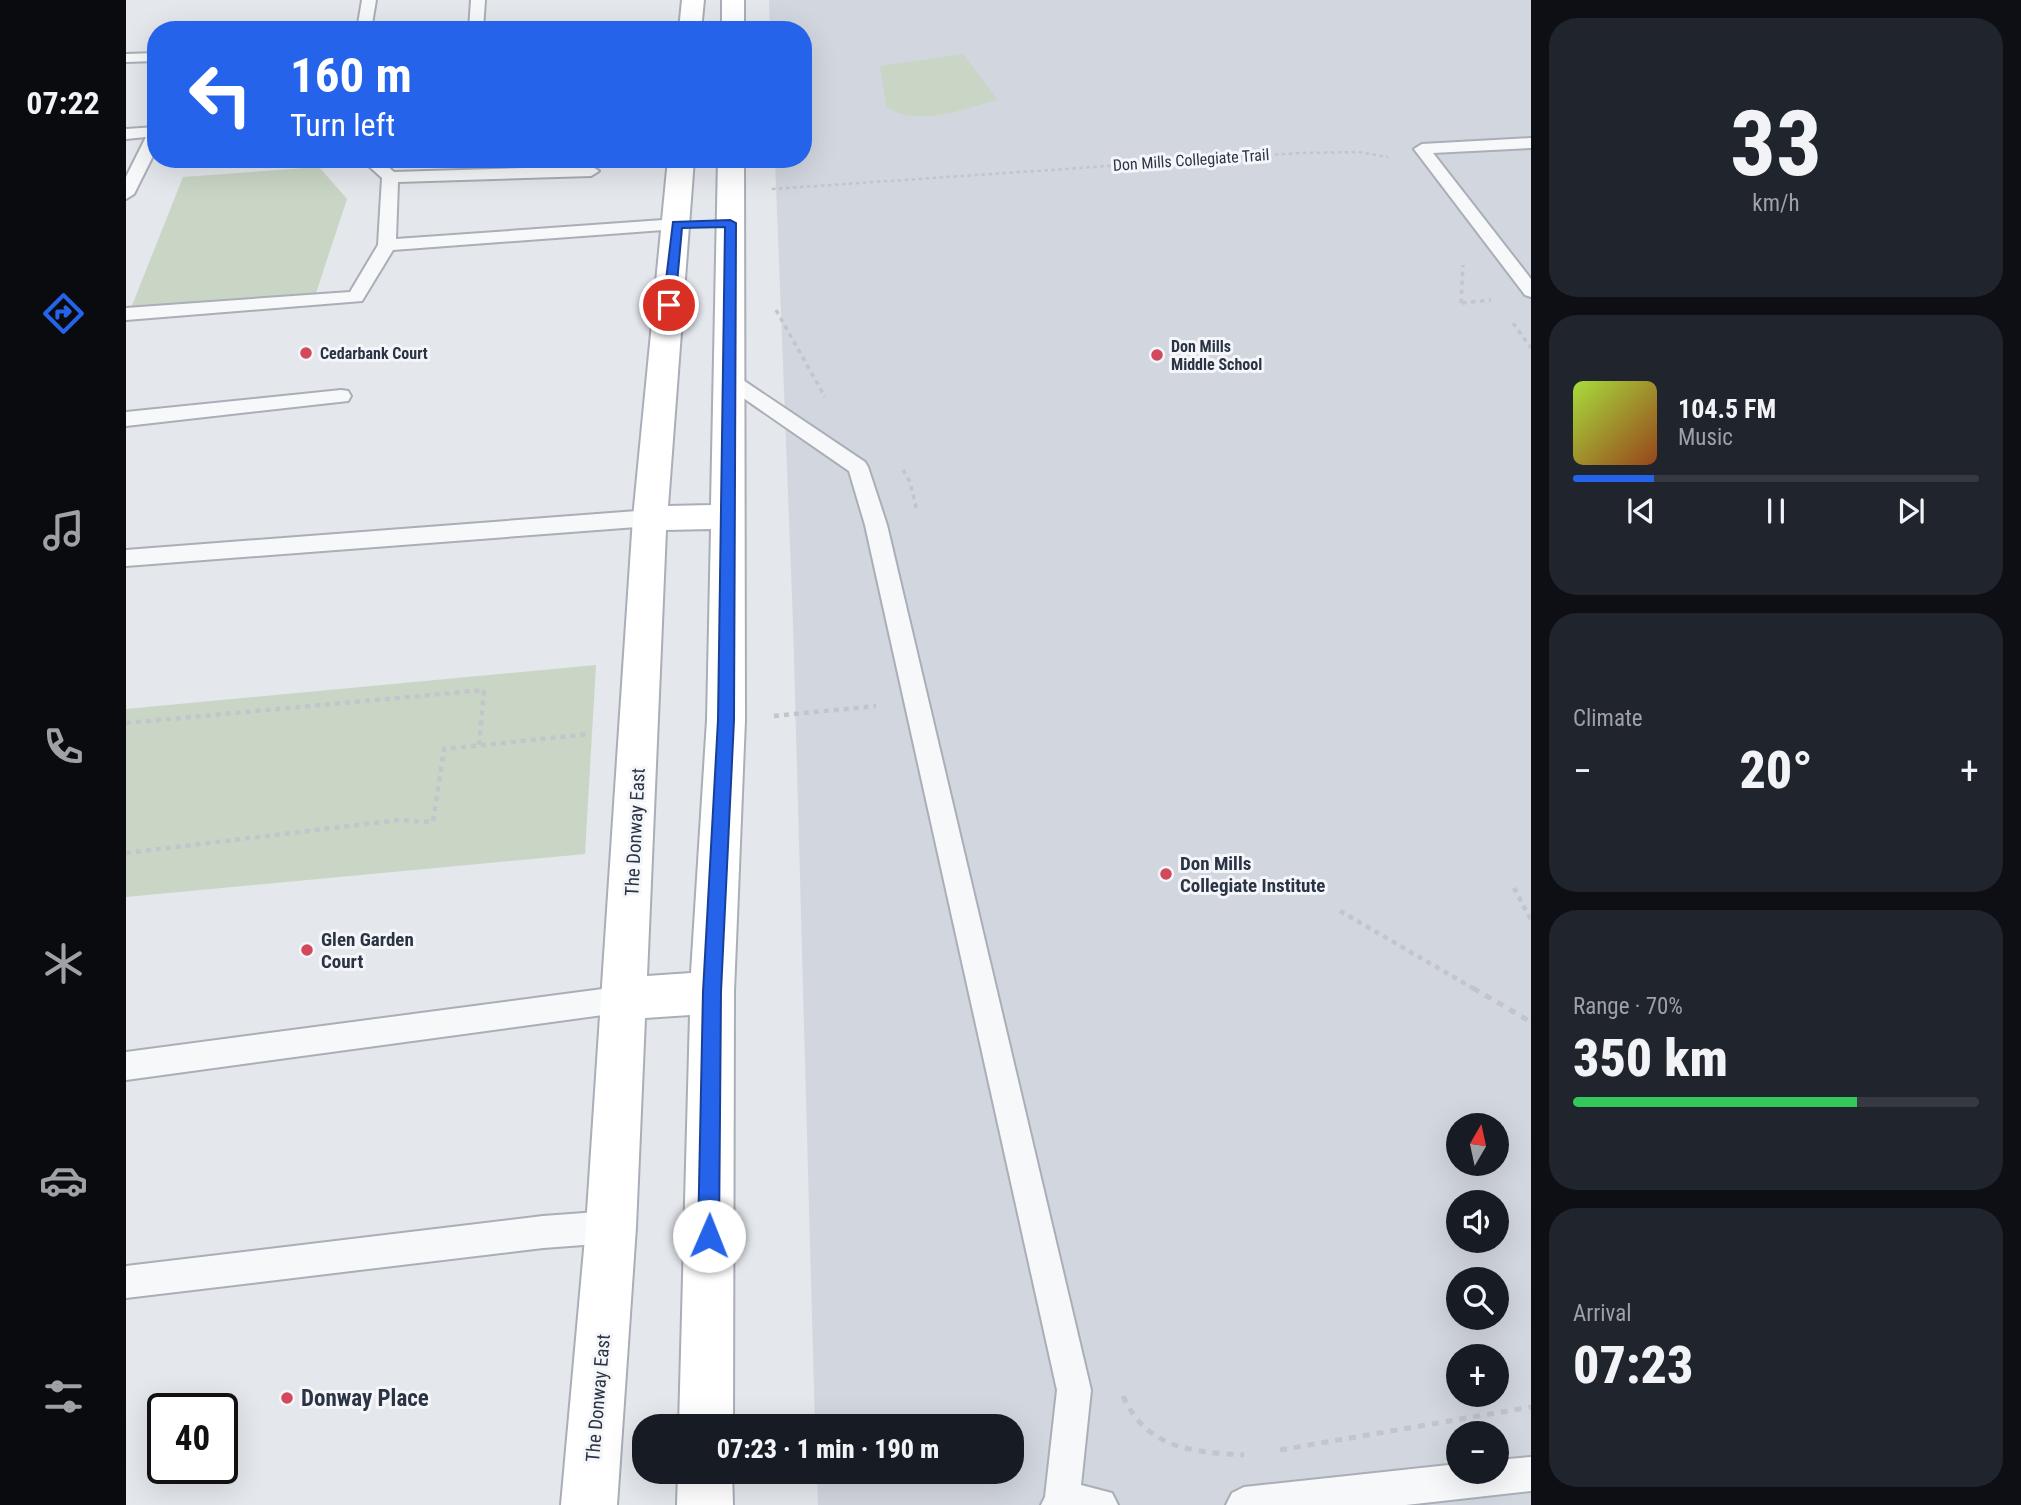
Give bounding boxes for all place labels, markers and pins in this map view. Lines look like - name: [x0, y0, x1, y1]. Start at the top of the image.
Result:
- pin: [639, 275, 699, 335]
- place label: Don Mills Middle School: [1171, 337, 1262, 374]
- place label: Cedarbank Court: [320, 344, 428, 363]
- marker: Cedarbank Court: [298, 345, 314, 361]
- marker: Don Mills Middle School: [1149, 347, 1165, 363]
- place label: Don Mills Collegiate Institute: [1180, 852, 1325, 897]
- marker: Don Mills Collegiate Institute: [1158, 866, 1174, 882]
- place label: Glen Garden Court: [321, 928, 414, 973]
- marker: Glen Garden Court: [299, 942, 315, 958]
- place label: Donway Place: [301, 1385, 429, 1412]
- marker: Donway Place: [279, 1390, 295, 1406]

